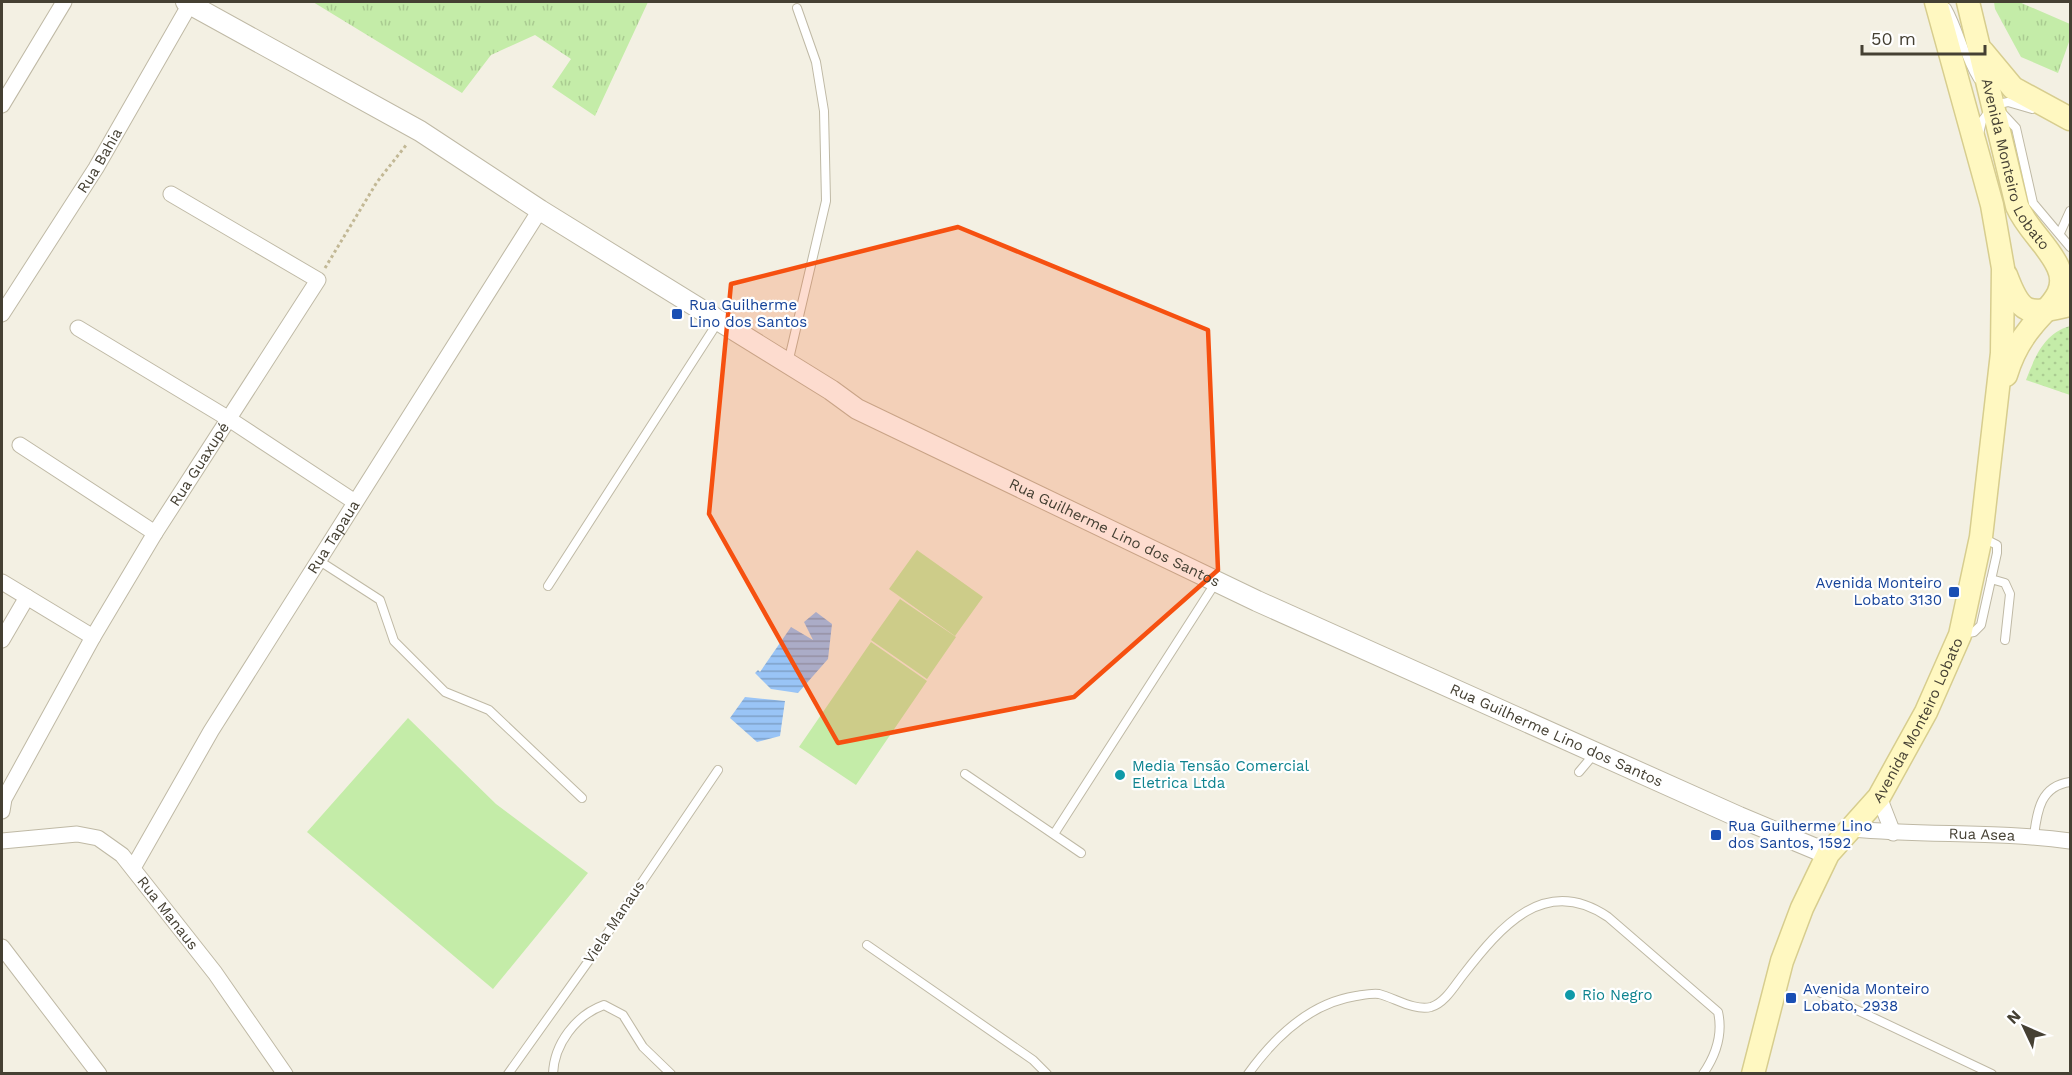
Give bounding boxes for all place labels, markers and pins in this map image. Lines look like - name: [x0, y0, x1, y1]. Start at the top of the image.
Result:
- place label: Rua Guilherme Lino dos Santos: [689, 296, 807, 331]
- marker: Rua Guilherme Lino dos Santos: [670, 307, 684, 321]
- place label: Avenida Monteiro Lobato 3130: [1816, 574, 1942, 609]
- marker: Avenida Monteiro Lobato 3130: [1947, 585, 1961, 599]
- place label: Media Tensão Comercial Eletrica Ltda: [1132, 757, 1309, 792]
- marker: Media Tensão Comercial Eletrica Ltda: [1113, 768, 1127, 782]
- place label: Rua Guilherme Lino dos Santos, 1592: [1728, 817, 1872, 852]
- marker: Rua Guilherme Lino dos Santos, 1592: [1709, 828, 1723, 842]
- place label: Avenida Monteiro Lobato, 2938: [1803, 980, 1929, 1015]
- place label: Rio Negro: [1582, 986, 1652, 1004]
- marker: Rio Negro: [1563, 988, 1577, 1002]
- marker: Avenida Monteiro Lobato, 2938: [1784, 991, 1798, 1005]

